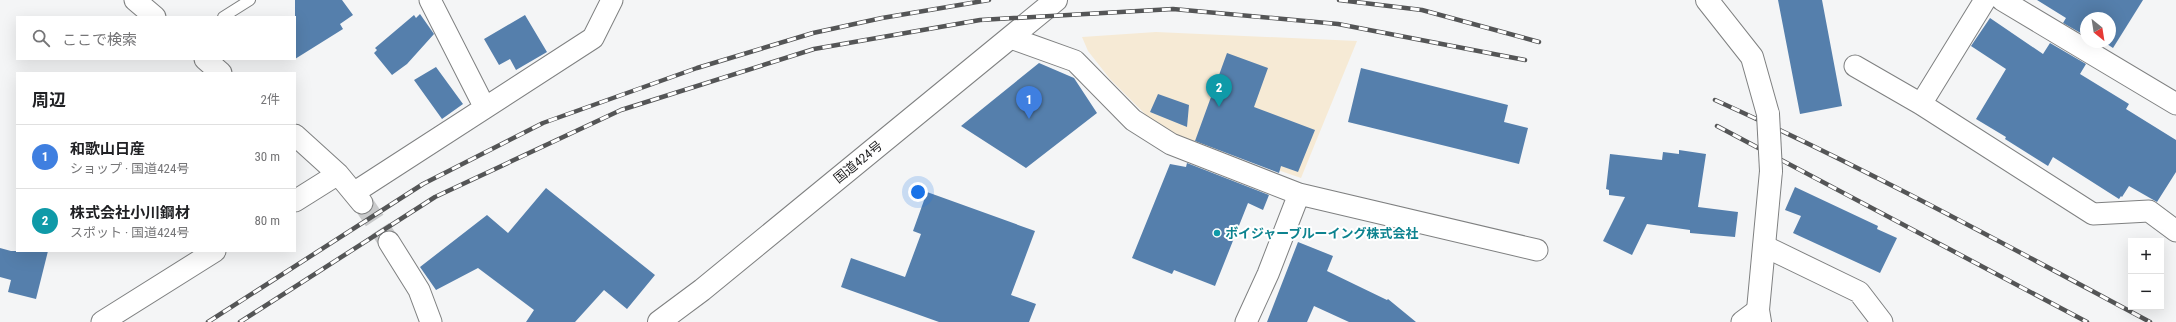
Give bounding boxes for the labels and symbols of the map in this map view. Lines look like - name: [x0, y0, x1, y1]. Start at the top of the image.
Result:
- north arrow: [2080, 12, 2116, 48]
- pin: 2: [1206, 74, 1232, 107]
- pin: 1: [1016, 86, 1042, 119]
- street label: 国道424号: [831, 138, 885, 186]
- your location: [908, 182, 928, 202]
- place label: ボイジャーブルーイング株式会社: [1225, 226, 1419, 241]
- marker: ボイジャーブルーイング株式会社: [1212, 228, 1222, 238]

